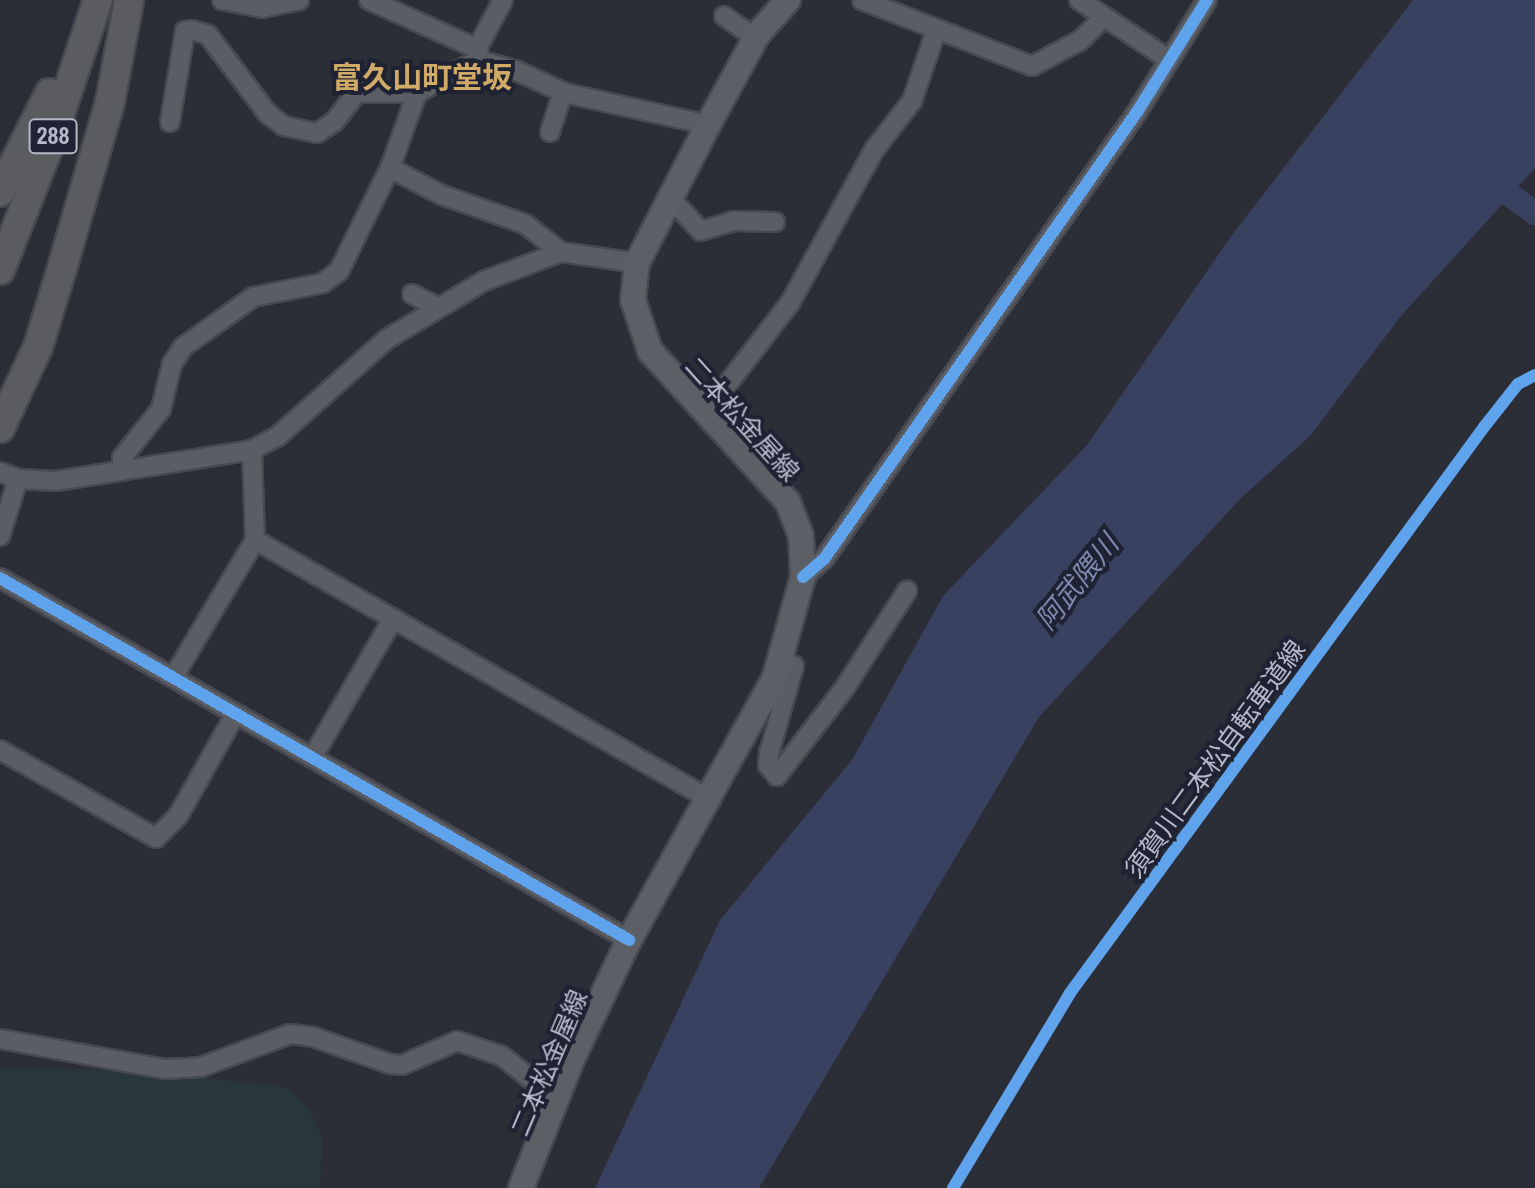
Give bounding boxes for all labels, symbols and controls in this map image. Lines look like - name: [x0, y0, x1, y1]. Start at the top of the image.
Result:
- district label: 富久山町堂坂: [332, 59, 512, 95]
- road number: 288: [27, 116, 79, 156]
- street label: 二本松金屋線: [678, 351, 806, 487]
- water label: 阿武隈川: [1029, 528, 1125, 636]
- street label: 須賀川二本松自転車道線: [1118, 634, 1312, 884]
- street label: 二本松金屋線: [504, 985, 594, 1141]

